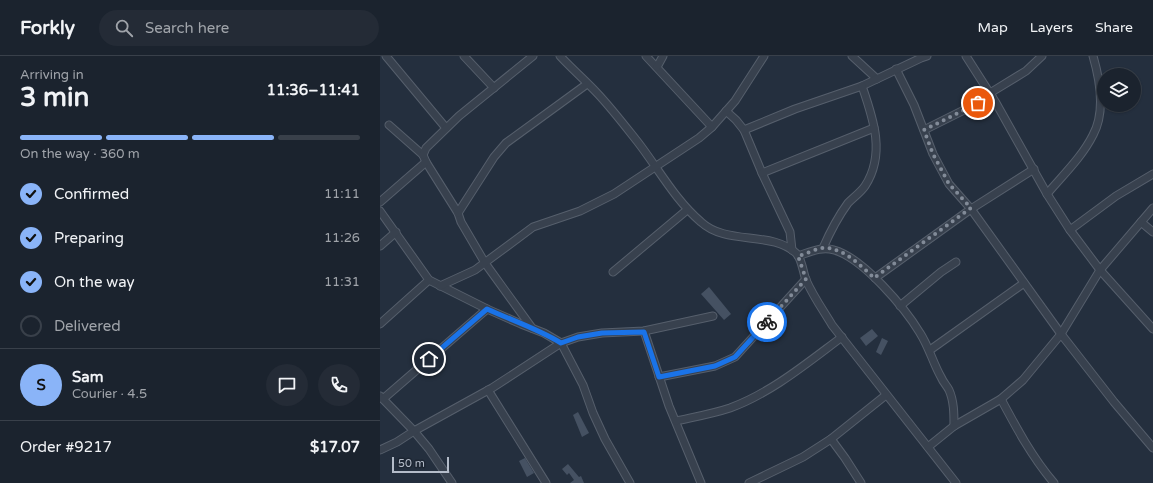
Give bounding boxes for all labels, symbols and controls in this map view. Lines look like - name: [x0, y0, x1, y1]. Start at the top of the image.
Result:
- search box: [99, 10, 379, 46]
- text: Forkly: [20, 17, 75, 39]
- icon: search: [113, 17, 135, 39]
- text: Search here: [145, 19, 229, 37]
- text: Map: [978, 19, 1008, 36]
- text: Layers: [1030, 19, 1073, 36]
- text: Share: [1095, 19, 1133, 36]
- text: Arriving in: [20, 67, 84, 83]
- map controls: [1097, 68, 1141, 112]
- button: layers: [1097, 68, 1141, 112]
- text: 11:36–11:41: [267, 81, 360, 99]
- text: 3 min: [20, 82, 89, 113]
- pin: [961, 86, 995, 120]
- icon: bag: [967, 92, 989, 114]
- text: On the way · 360 m: [20, 146, 140, 162]
- icon: check: [20, 183, 42, 205]
- text: Confirmed: [54, 185, 129, 203]
- text: 11:11: [324, 186, 360, 202]
- icon: check: [20, 227, 42, 249]
- text: Preparing: [54, 229, 124, 247]
- text: 11:26: [324, 230, 360, 246]
- icon: check: [20, 271, 42, 293]
- text: On the way: [54, 273, 134, 291]
- text: 11:31: [324, 274, 360, 290]
- courier: [747, 302, 787, 342]
- icon: bike: [756, 311, 778, 333]
- text: Delivered: [54, 317, 121, 335]
- pin: [412, 342, 446, 376]
- icon: home: [418, 348, 440, 370]
- button: chat: [266, 364, 308, 406]
- button: phone: [318, 364, 360, 406]
- text: Sam: [72, 368, 103, 386]
- text: S: [36, 376, 46, 394]
- text: Courier · 4.5: [72, 386, 147, 402]
- text: Order #9217: [20, 438, 112, 456]
- text: $17.07: [310, 438, 360, 456]
- scale bar: [392, 455, 449, 474]
- text: 50 m: [398, 457, 425, 470]

